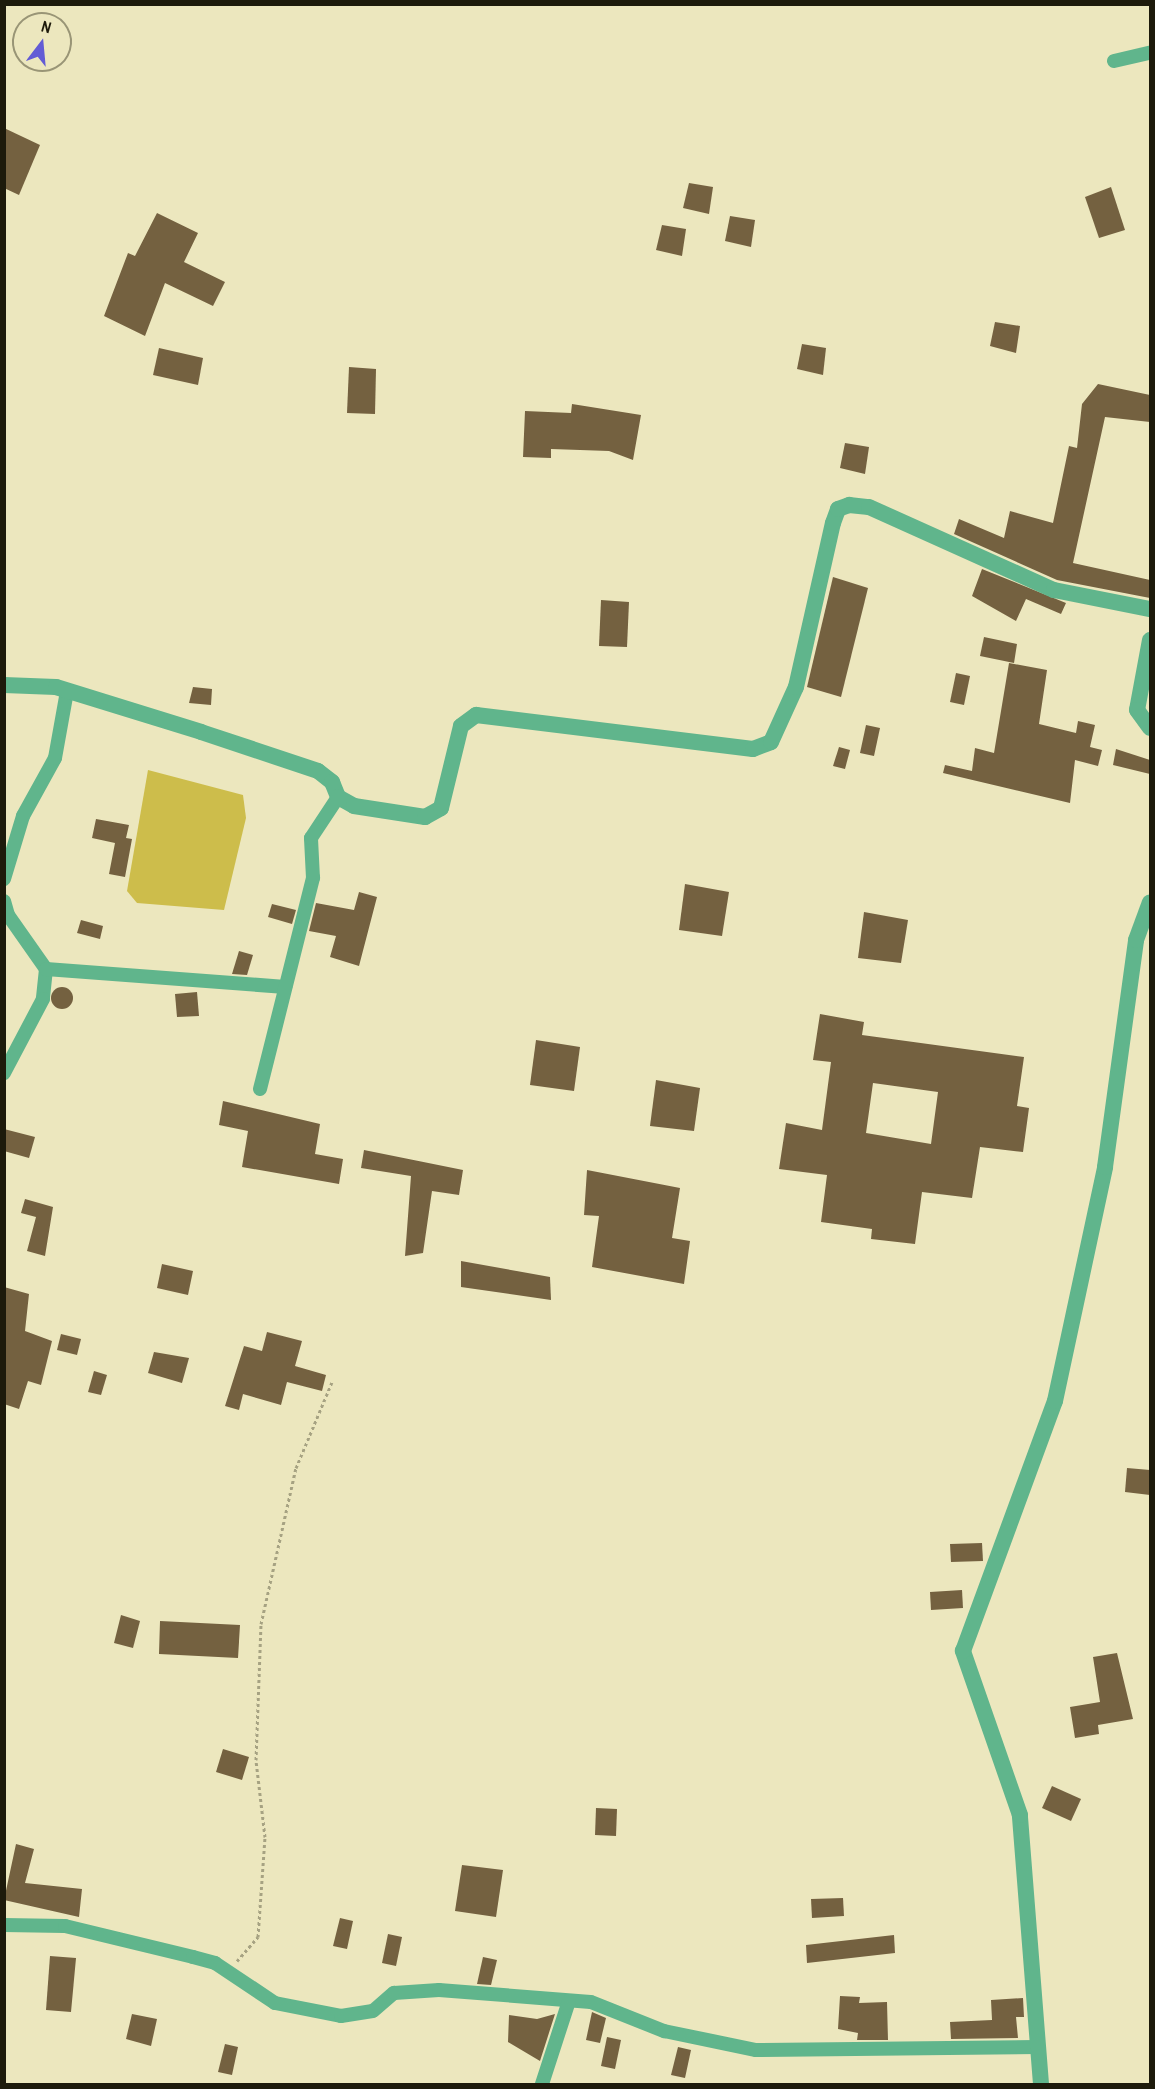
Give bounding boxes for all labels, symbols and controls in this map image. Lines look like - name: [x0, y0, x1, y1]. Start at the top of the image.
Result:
- north arrow: [12, 12, 72, 72]
- text: N: [39, 15, 54, 38]

